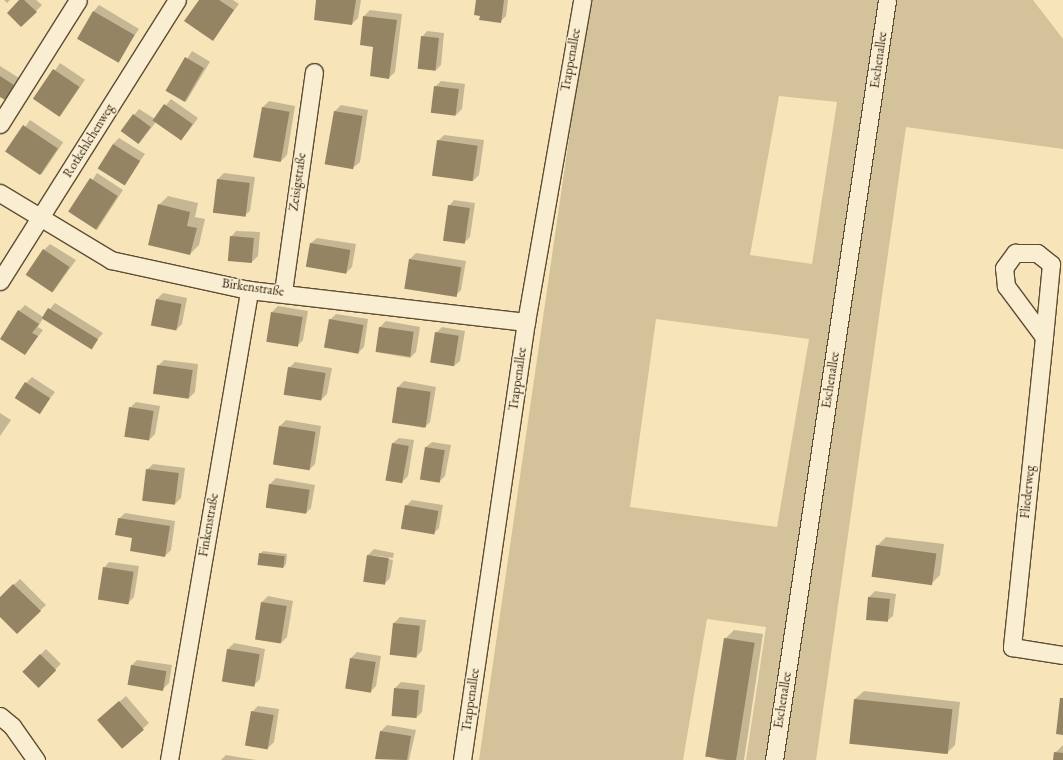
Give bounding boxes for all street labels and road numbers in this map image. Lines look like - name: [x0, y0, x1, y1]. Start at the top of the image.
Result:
- street label: Trappenallee: [558, 27, 584, 93]
- street label: Eschenallee: [867, 31, 891, 89]
- street label: Rotkehlchenweg: [60, 101, 118, 181]
- street label: Zeisigstraße: [286, 152, 310, 212]
- street label: Birkenstraße: [221, 276, 285, 300]
- street label: Trappenallee: [506, 346, 530, 412]
- street label: Eschenallee: [819, 351, 843, 409]
- street label: Fliederweg: [1017, 465, 1039, 519]
- street label: Finkenstraße: [196, 492, 222, 558]
- street label: Trappenallee: [459, 667, 483, 733]
- street label: Eschenallee: [771, 671, 795, 729]

